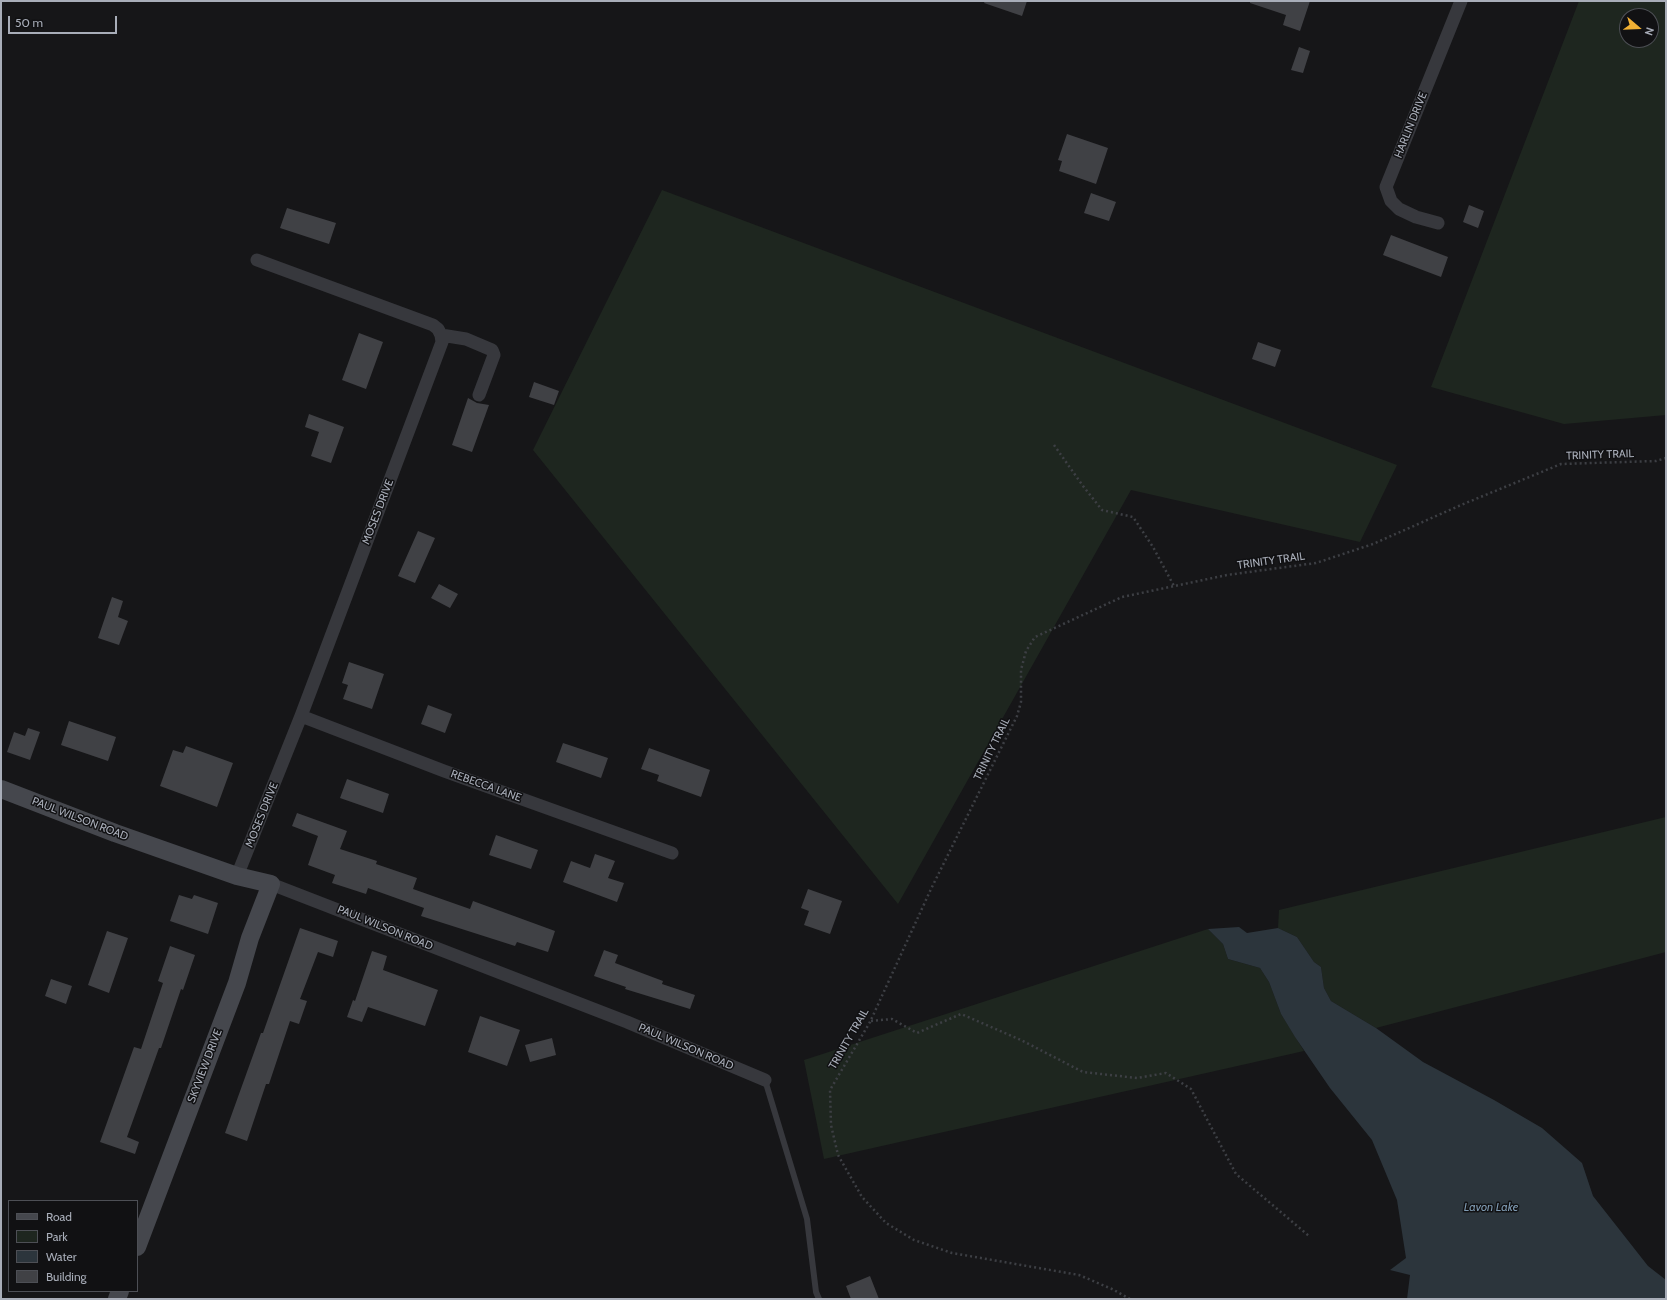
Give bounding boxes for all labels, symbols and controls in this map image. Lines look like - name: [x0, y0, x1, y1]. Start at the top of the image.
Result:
- scale bar: [10, 8, 119, 34]
- north arrow: [1619, 8, 1659, 48]
- text: 50 m: [15, 15, 43, 30]
- text: N: [1642, 26, 1657, 38]
- street label: HARLIN DRIVE: [1392, 90, 1430, 160]
- street label: TRINITY TRAIL: [1566, 447, 1634, 463]
- street label: MOSES DRIVE: [359, 477, 397, 547]
- street label: TRINITY TRAIL: [1236, 550, 1306, 572]
- street label: TRINITY TRAIL: [971, 716, 1013, 782]
- street label: REBECCA LANE: [449, 767, 523, 805]
- street label: MOSES DRIVE: [243, 781, 281, 849]
- street label: PAUL WILSON ROAD: [30, 795, 130, 843]
- street label: PAUL WILSON ROAD: [335, 903, 435, 953]
- street label: TRINITY TRAIL: [826, 1006, 872, 1072]
- street label: PAUL WILSON ROAD: [636, 1021, 736, 1073]
- street label: SKYVIEW DRIVE: [185, 1027, 225, 1105]
- legend: [8, 1200, 138, 1292]
- water label: Lavon Lake: [1464, 1200, 1518, 1214]
- text: Road: [46, 1209, 72, 1224]
- text: Park: [46, 1229, 68, 1244]
- text: Water: [46, 1249, 76, 1264]
- text: Building: [46, 1269, 87, 1284]

